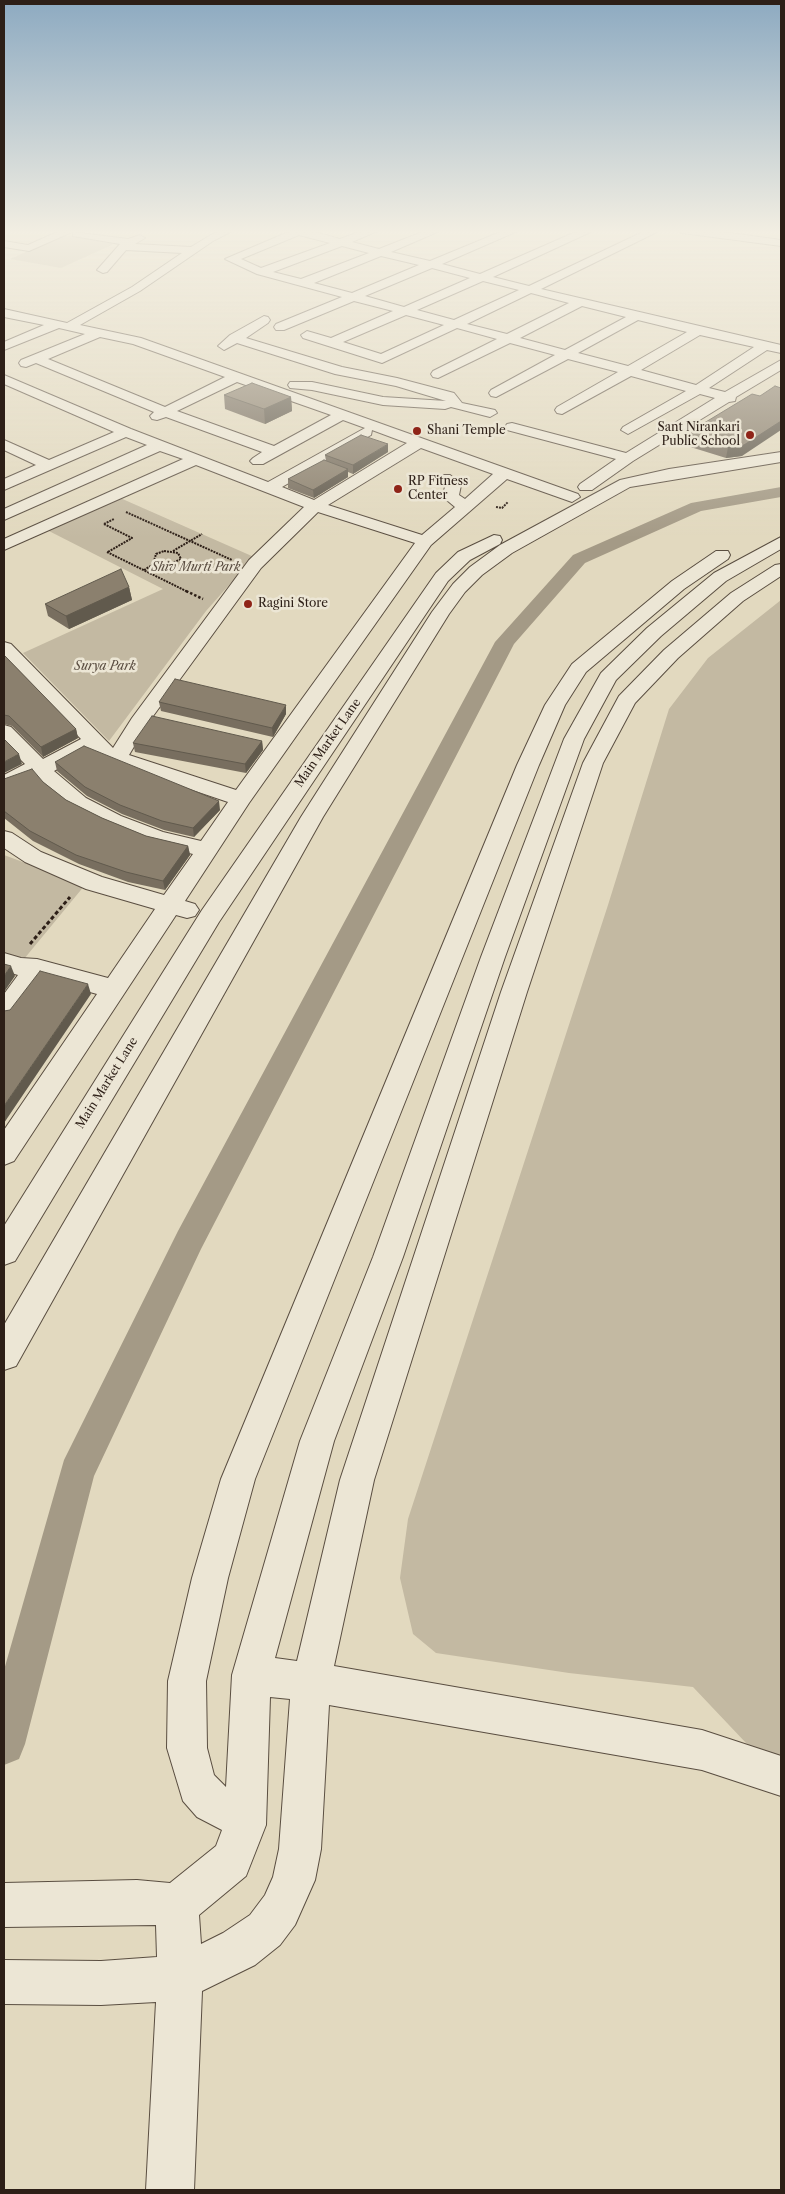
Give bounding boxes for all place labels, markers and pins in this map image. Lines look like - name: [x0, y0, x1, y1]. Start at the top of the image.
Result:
- place label: Sant Nirankari Public School: [658, 421, 740, 449]
- place label: Shani Temple: [427, 424, 506, 438]
- marker: Shani Temple: [411, 425, 423, 437]
- marker: Sant Nirankari Public School: [744, 429, 756, 441]
- place label: RP Fitness Center: [408, 475, 468, 503]
- marker: RP Fitness Center: [392, 483, 404, 495]
- place label: Ragini Store: [258, 597, 328, 611]
- marker: Ragini Store: [242, 598, 254, 610]

